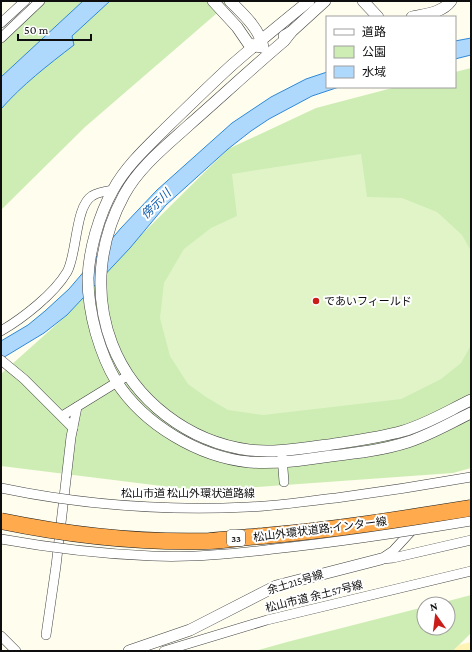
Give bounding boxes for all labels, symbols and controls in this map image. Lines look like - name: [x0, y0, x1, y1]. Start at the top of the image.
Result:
- scale bar: [18, 16, 91, 42]
- legend: [326, 16, 456, 88]
- text: 50 m: [24, 23, 49, 37]
- text: 道路: [362, 25, 386, 39]
- text: 公園: [362, 45, 386, 59]
- text: 水域: [362, 65, 386, 79]
- water label: 傍示川: [138, 185, 175, 222]
- place label: であいフィールド: [324, 295, 412, 307]
- marker: であいフィールド: [311, 296, 321, 306]
- street label: 松山市道 松山外環状道路線: [121, 487, 255, 499]
- street label: 松山外環状道路;インター線: [253, 515, 388, 544]
- road number: 33: [227, 530, 245, 546]
- street label: 余土215号線: [265, 568, 325, 596]
- street label: 松山市道 余土57号線: [264, 578, 364, 614]
- north arrow: [416, 596, 456, 636]
- text: N: [428, 599, 439, 613]

